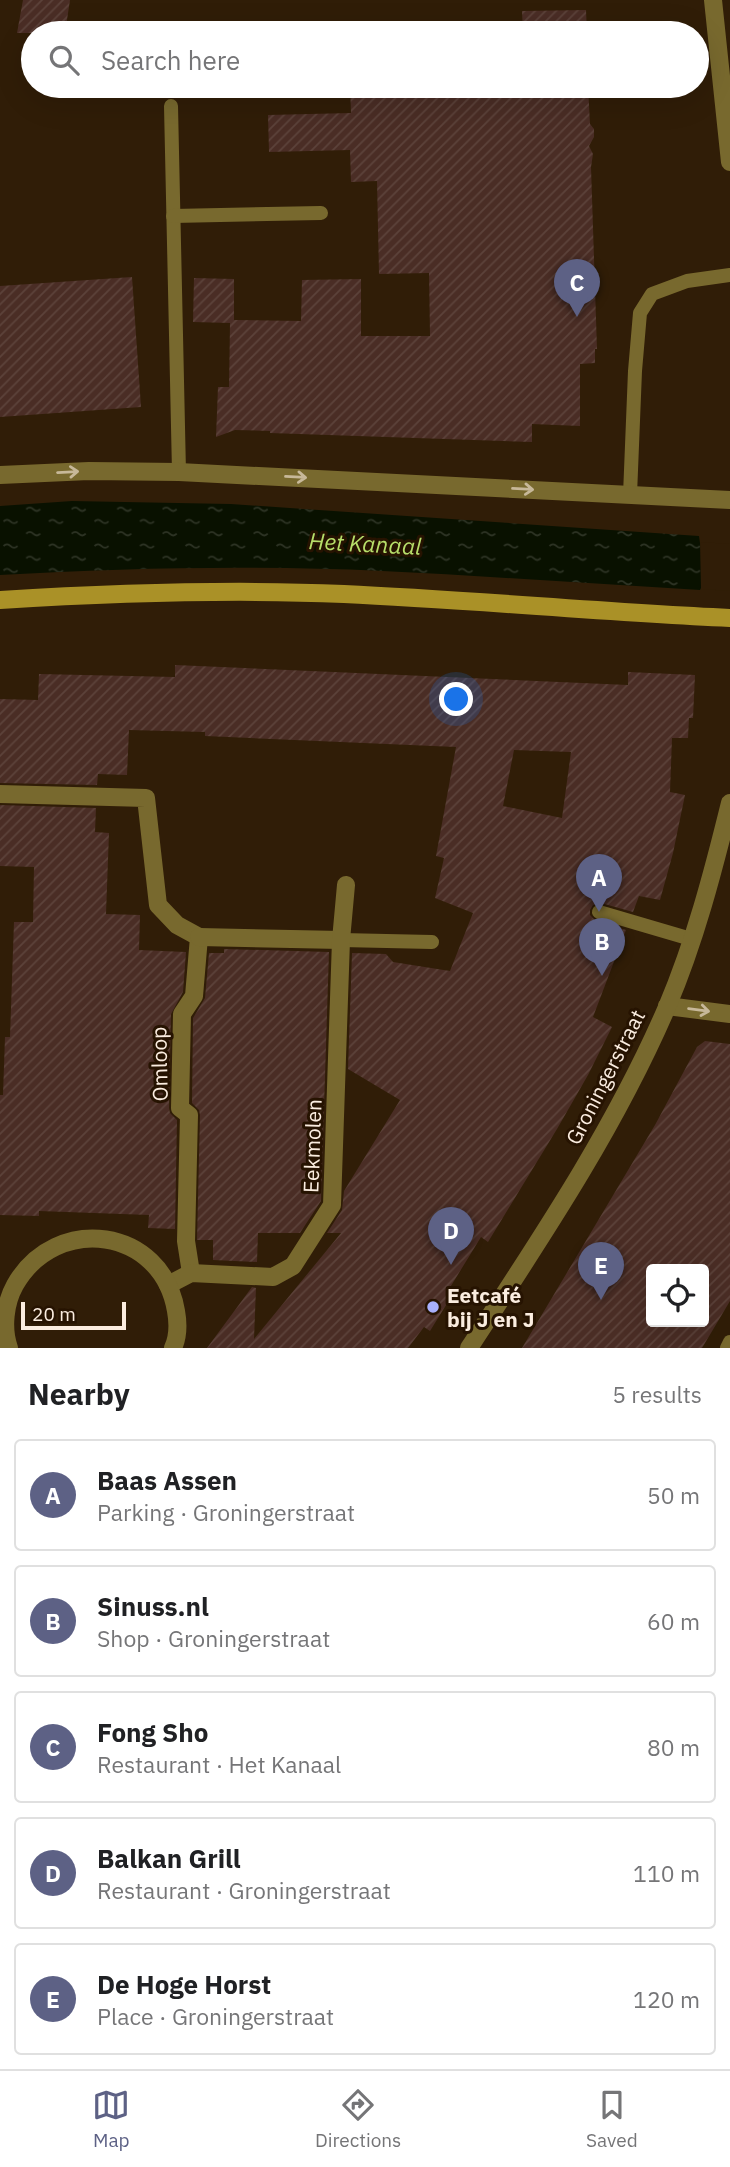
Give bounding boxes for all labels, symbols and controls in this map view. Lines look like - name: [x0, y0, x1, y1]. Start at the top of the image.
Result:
- search box: [21, 21, 709, 98]
- icon: search: [45, 41, 83, 79]
- text: Search here: [101, 43, 240, 77]
- pin: C: [554, 259, 600, 317]
- one-way arrow: [56, 465, 79, 478]
- one-way arrow: [284, 471, 307, 484]
- one-way arrow: [511, 482, 534, 495]
- water label: Het Kanaal: [308, 525, 423, 561]
- your location: [439, 682, 473, 716]
- pin: A: [576, 854, 622, 912]
- pin: B: [579, 918, 625, 976]
- one-way arrow: [687, 1003, 709, 1016]
- street label: Groningerstraat: [559, 1005, 651, 1149]
- street label: Omloop: [144, 1026, 174, 1102]
- street label: Eekmolen: [296, 1099, 328, 1193]
- pin: D: [428, 1207, 474, 1265]
- pin: E: [578, 1242, 624, 1300]
- map controls: [646, 1264, 709, 1327]
- button: locate: [646, 1264, 709, 1327]
- place label: Eetcafé bij J en J: [447, 1281, 534, 1333]
- scale bar: [21, 1299, 126, 1331]
- marker: Eetcafé bij J en J: [425, 1299, 441, 1315]
- text: 20 m: [32, 1302, 76, 1326]
- text: Nearby: [28, 1374, 130, 1413]
- text: 5 results: [612, 1379, 702, 1409]
- text: Baas Assen: [97, 1463, 237, 1497]
- text: A: [45, 1480, 61, 1510]
- text: 50 m: [647, 1480, 700, 1510]
- text: Parking · Groningerstraat: [97, 1497, 355, 1527]
- text: Sinuss.nl: [97, 1589, 209, 1623]
- text: B: [45, 1606, 61, 1636]
- text: 60 m: [647, 1606, 700, 1636]
- text: Shop · Groningerstraat: [97, 1623, 330, 1653]
- text: Fong Sho: [97, 1715, 208, 1749]
- text: C: [46, 1732, 60, 1762]
- text: 80 m: [647, 1732, 700, 1762]
- text: Restaurant · Het Kanaal: [97, 1749, 341, 1779]
- text: Balkan Grill: [97, 1841, 241, 1875]
- text: D: [45, 1858, 61, 1888]
- text: 110 m: [633, 1858, 700, 1888]
- text: Restaurant · Groningerstraat: [97, 1875, 391, 1905]
- text: De Hoge Horst: [97, 1967, 271, 2001]
- text: E: [46, 1984, 60, 2014]
- text: 120 m: [633, 1984, 700, 2014]
- text: Place · Groningerstraat: [97, 2001, 334, 2031]
- tab: Map: [92, 2086, 130, 2152]
- tab: Directions: [315, 2086, 401, 2152]
- tab: Saved: [586, 2086, 638, 2152]

